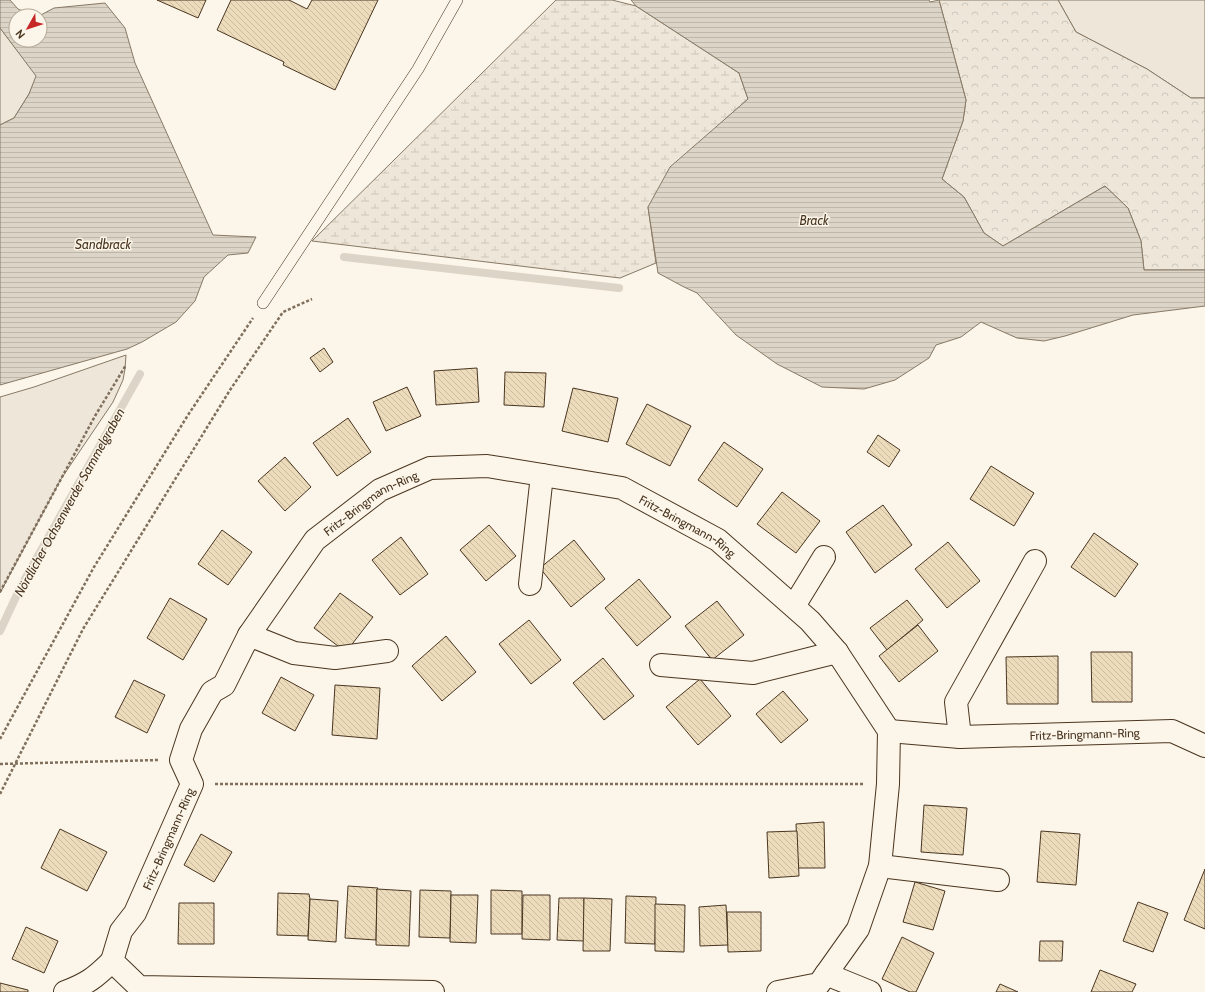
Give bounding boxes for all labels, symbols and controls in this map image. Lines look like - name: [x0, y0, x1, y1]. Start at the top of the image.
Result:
- north arrow: [8, 8, 48, 48]
- text: N: [12, 27, 28, 42]
- water label: Brack: [799, 212, 829, 228]
- water label: Sandbrack: [75, 236, 131, 252]
- water label: Nördlicher Ochsenwerder Sammelgraben: [10, 405, 128, 599]
- street label: Fritz-Bringmann-Ring: [320, 466, 421, 538]
- street label: Fritz-Bringmann-Ring: [637, 491, 740, 561]
- street label: Fritz-Bringmann-Ring: [1029, 724, 1141, 743]
- street label: Fritz-Bringmann-Ring: [139, 784, 197, 892]

